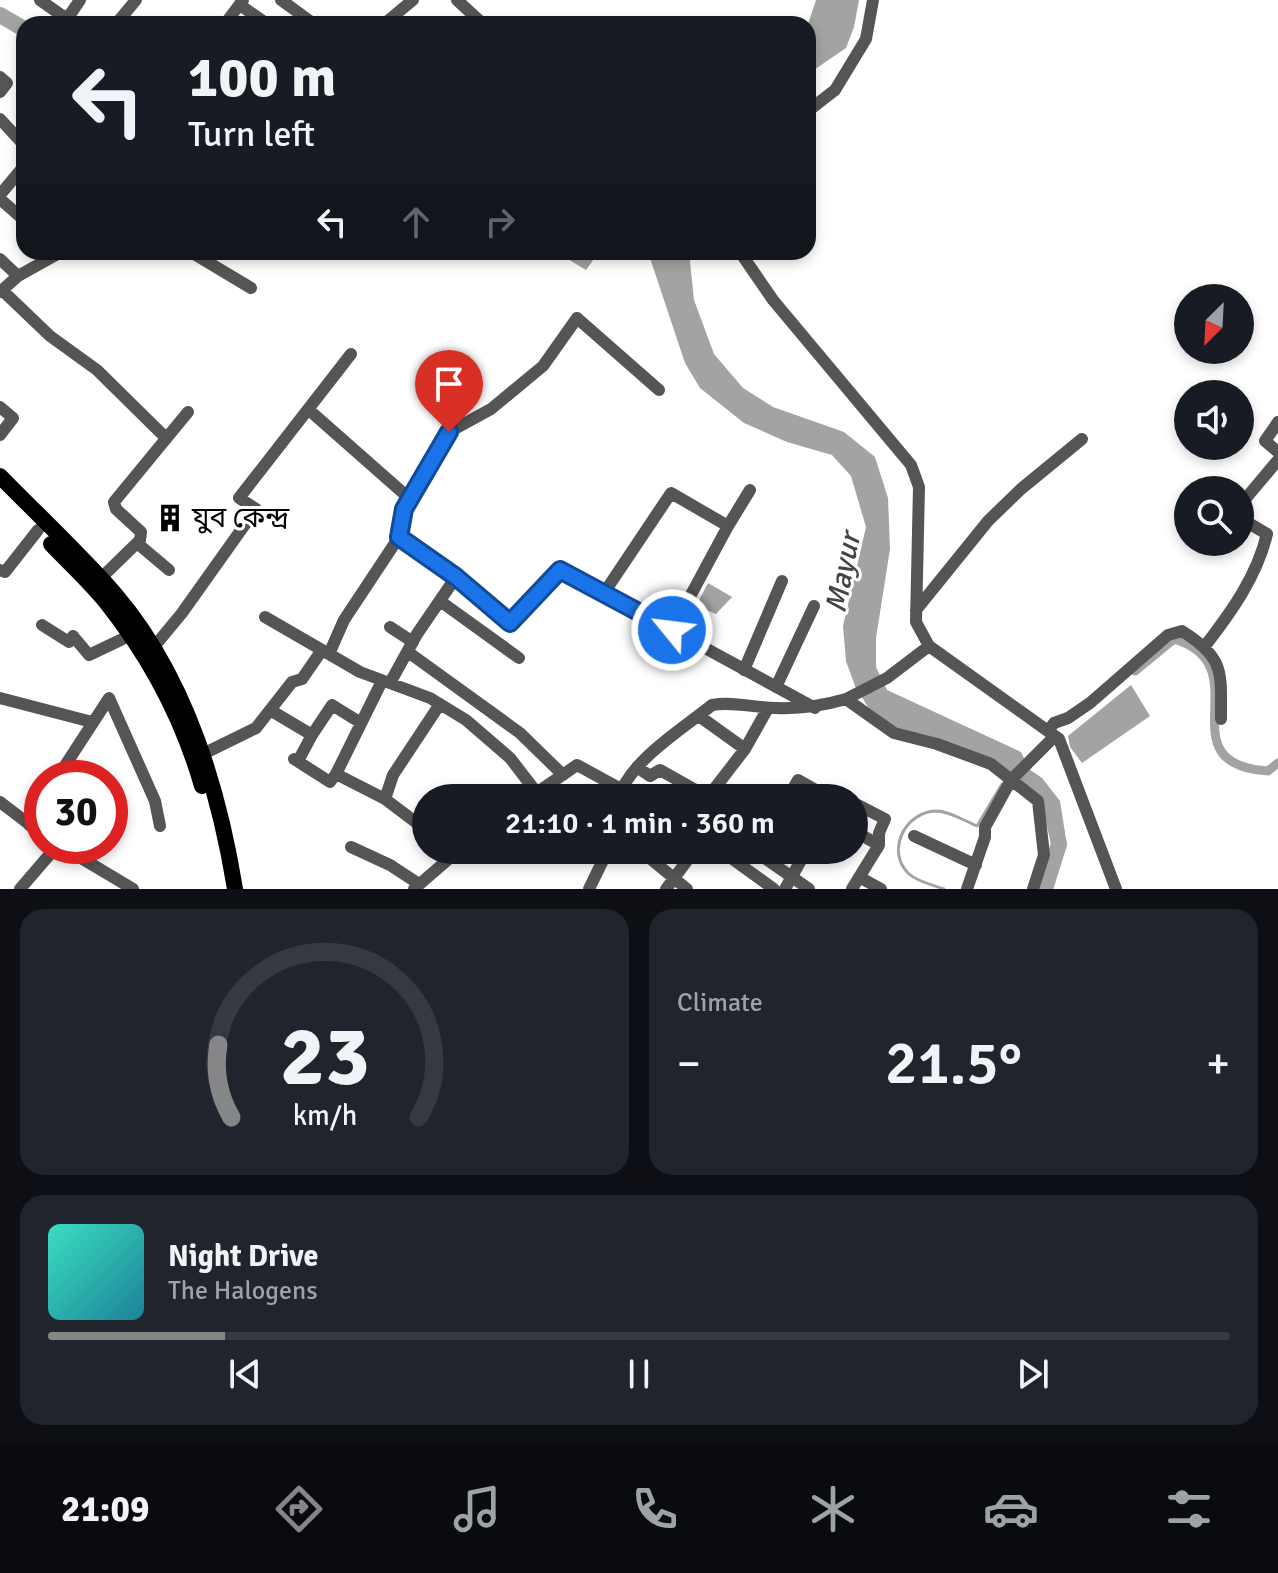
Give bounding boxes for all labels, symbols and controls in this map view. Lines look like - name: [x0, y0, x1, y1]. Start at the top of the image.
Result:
- text: 100 m: [188, 43, 336, 112]
- icon: left: [56, 48, 160, 152]
- text: Turn left: [188, 112, 315, 157]
- icon: left: [310, 200, 354, 244]
- icon: ahead: [394, 200, 438, 244]
- icon: right: [478, 200, 522, 244]
- north arrow: [1174, 284, 1254, 364]
- map controls: [1174, 284, 1254, 556]
- pin: [415, 350, 483, 432]
- icon: arrive: [427, 362, 471, 406]
- button: sound: [1174, 380, 1254, 460]
- button: search: [1174, 476, 1254, 556]
- place label: যুব কেন্দ্র: [191, 501, 291, 535]
- building icon: যুব কেন্দ্র: [155, 503, 185, 533]
- water label: Mayur: [817, 526, 870, 616]
- position arrow: [630, 588, 714, 672]
- speed limit sign: 30: [24, 760, 128, 864]
- text: 21:10 · 1 min · 360 m: [505, 805, 775, 842]
- text: Climate: [677, 987, 763, 1019]
- text: 23: [280, 1006, 369, 1108]
- text: 21.5°: [885, 1027, 1022, 1101]
- text: −: [677, 1037, 701, 1091]
- text: +: [1206, 1037, 1230, 1091]
- text: km/h: [292, 1098, 357, 1133]
- text: Night Drive: [168, 1238, 318, 1275]
- text: The Halogens: [168, 1275, 318, 1307]
- icon: previous: [223, 1352, 267, 1396]
- icon: pause: [617, 1352, 661, 1396]
- icon: next: [1011, 1352, 1055, 1396]
- icon: directions: [271, 1481, 327, 1537]
- icon: music: [449, 1481, 505, 1537]
- icon: phone: [627, 1481, 683, 1537]
- icon: climate: [805, 1481, 861, 1537]
- icon: car: [983, 1481, 1039, 1537]
- icon: filters: [1161, 1481, 1217, 1537]
- text: 21:09: [61, 1487, 149, 1532]

